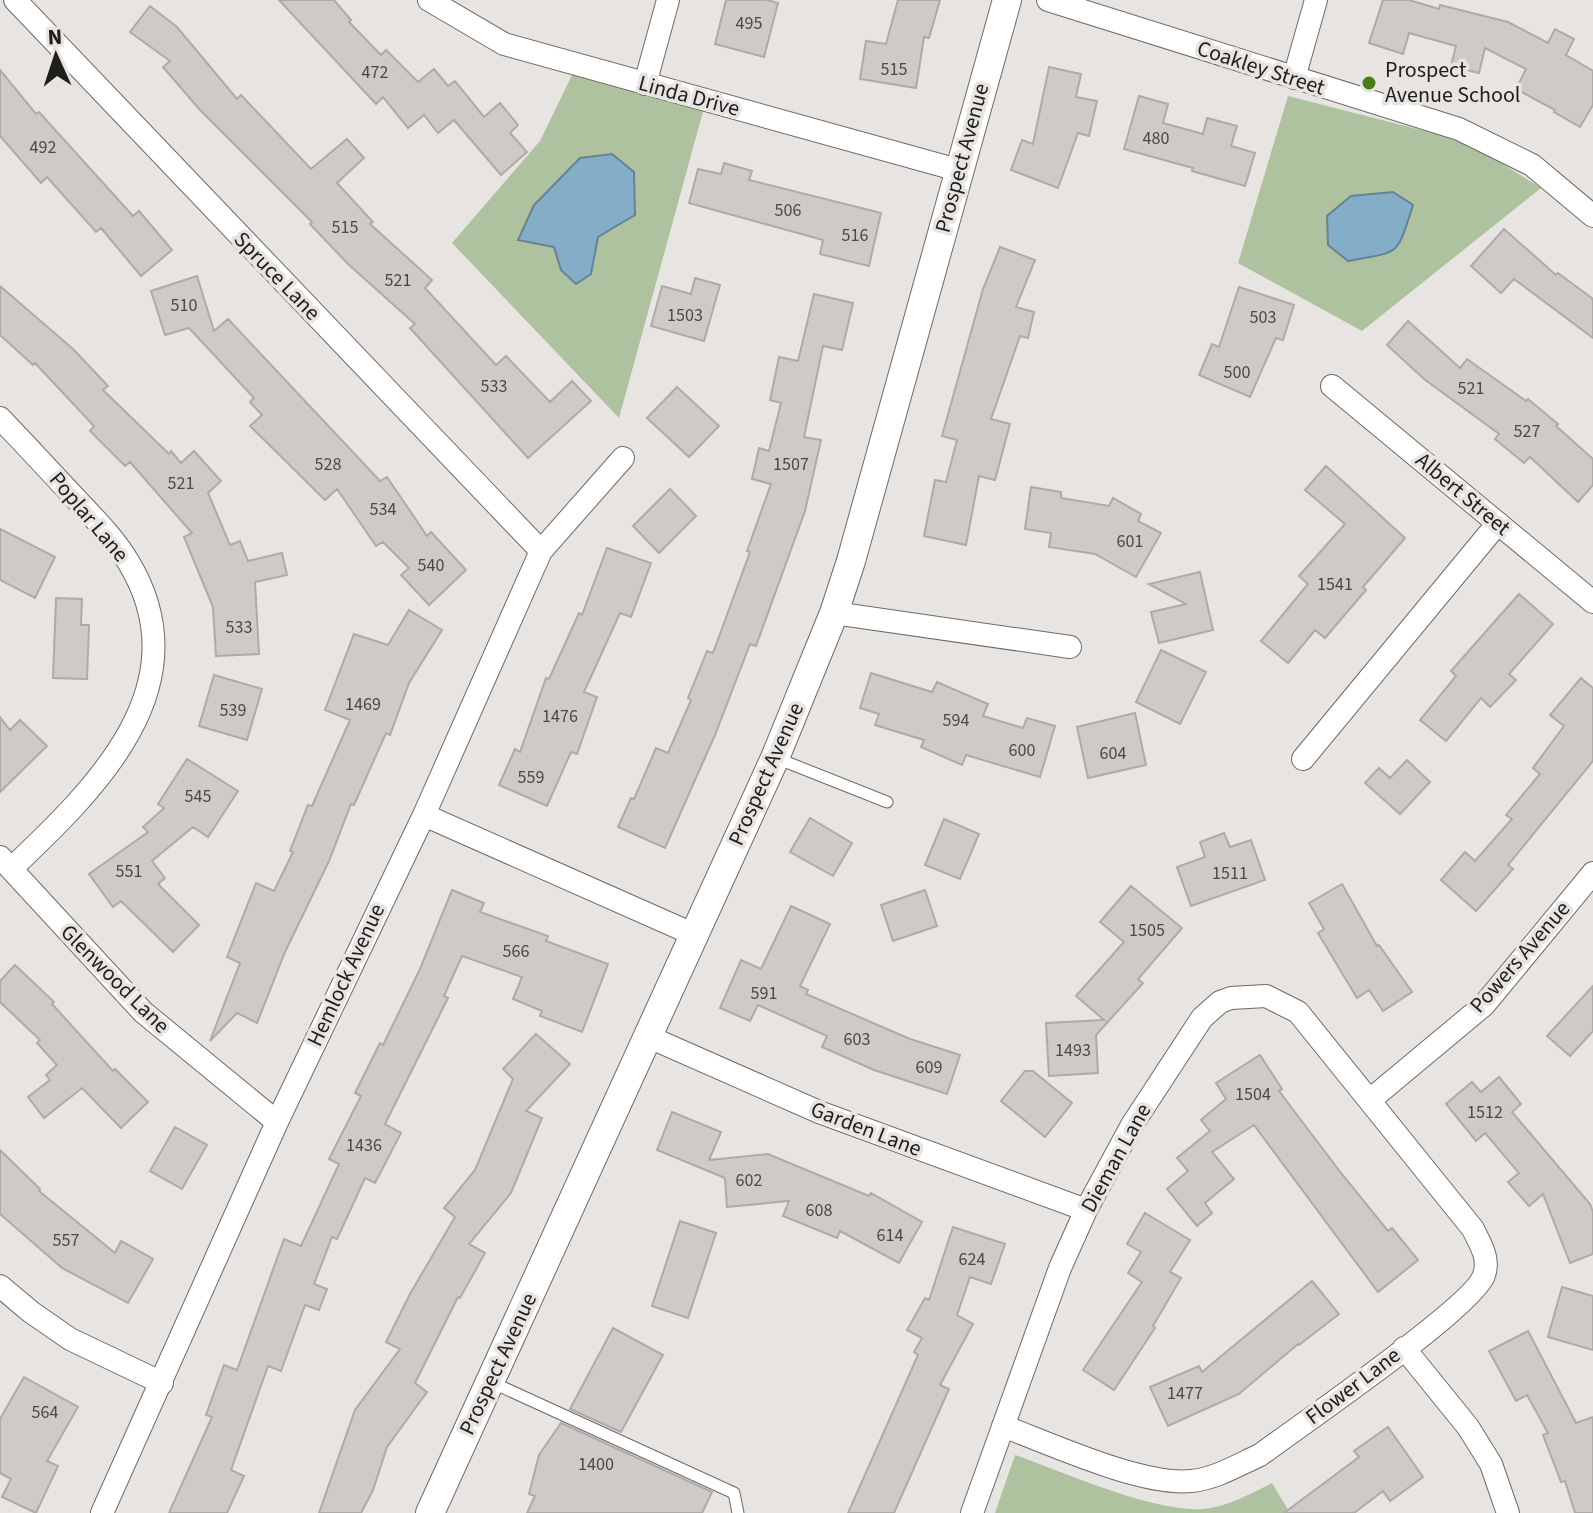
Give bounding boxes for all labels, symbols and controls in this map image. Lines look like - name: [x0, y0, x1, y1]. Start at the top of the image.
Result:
- house number: 495: [736, 11, 762, 36]
- north arrow: [16, 16, 96, 96]
- text: N: [47, 21, 63, 53]
- street label: Coakley Street: [1193, 32, 1330, 104]
- place label: Prospect Avenue School: [1385, 54, 1520, 111]
- house number: 515: [881, 57, 907, 82]
- house number: 472: [362, 60, 388, 85]
- street label: Linda Drive: [635, 67, 743, 125]
- marker: Prospect Avenue School: [1360, 74, 1378, 92]
- street label: Prospect Avenue: [927, 80, 997, 236]
- house number: 480: [1143, 126, 1169, 151]
- house number: 492: [30, 135, 56, 160]
- house number: 506: [775, 198, 801, 223]
- house number: 515: [332, 215, 358, 240]
- house number: 516: [842, 223, 868, 248]
- street label: Spruce Lane: [226, 224, 328, 328]
- house number: 521: [385, 268, 411, 293]
- house number: 510: [171, 293, 197, 318]
- house number: 1503: [667, 303, 703, 328]
- house number: 503: [1250, 305, 1276, 330]
- house number: 500: [1224, 360, 1250, 385]
- house number: 533: [481, 374, 507, 399]
- house number: 521: [1458, 376, 1484, 401]
- house number: 527: [1514, 419, 1540, 444]
- street label: Albert Street: [1409, 445, 1518, 544]
- house number: 528: [315, 452, 341, 477]
- house number: 1507: [773, 452, 809, 477]
- street label: Poplar Lane: [42, 465, 137, 569]
- house number: 521: [168, 471, 194, 496]
- house number: 534: [370, 497, 396, 522]
- house number: 601: [1117, 529, 1143, 554]
- house number: 540: [418, 553, 444, 578]
- house number: 1541: [1317, 572, 1353, 597]
- house number: 533: [226, 615, 252, 640]
- house number: 1469: [345, 692, 381, 717]
- street label: Prospect Avenue: [720, 697, 812, 851]
- house number: 539: [220, 698, 246, 723]
- house number: 1476: [542, 704, 578, 729]
- house number: 594: [943, 708, 969, 733]
- house number: 600: [1009, 738, 1035, 763]
- house number: 604: [1100, 741, 1126, 766]
- house number: 559: [518, 765, 544, 790]
- house number: 545: [185, 784, 211, 809]
- house number: 551: [116, 859, 142, 884]
- house number: 1511: [1212, 861, 1248, 886]
- street label: Powers Avenue: [1462, 894, 1578, 1020]
- street label: Hemlock Avenue: [299, 898, 393, 1052]
- street label: Glenwood Lane: [53, 917, 177, 1041]
- house number: 1505: [1129, 918, 1165, 943]
- house number: 566: [503, 939, 529, 964]
- house number: 591: [751, 981, 777, 1006]
- house number: 603: [844, 1027, 870, 1052]
- house number: 1493: [1055, 1038, 1091, 1063]
- house number: 609: [916, 1055, 942, 1080]
- house number: 1504: [1235, 1082, 1271, 1107]
- street label: Garden Lane: [806, 1093, 926, 1165]
- street label: Dieman Lane: [1073, 1098, 1159, 1218]
- house number: 1512: [1467, 1100, 1503, 1125]
- house number: 1436: [346, 1133, 382, 1158]
- house number: 602: [736, 1168, 762, 1193]
- house number: 608: [806, 1198, 832, 1223]
- house number: 614: [877, 1223, 903, 1248]
- house number: 557: [53, 1228, 79, 1253]
- house number: 624: [959, 1247, 985, 1272]
- street label: Prospect Avenue: [451, 1288, 545, 1440]
- street label: Flower Lane: [1299, 1340, 1407, 1432]
- house number: 1477: [1167, 1381, 1203, 1406]
- house number: 564: [32, 1400, 58, 1425]
- house number: 1400: [578, 1452, 614, 1477]

